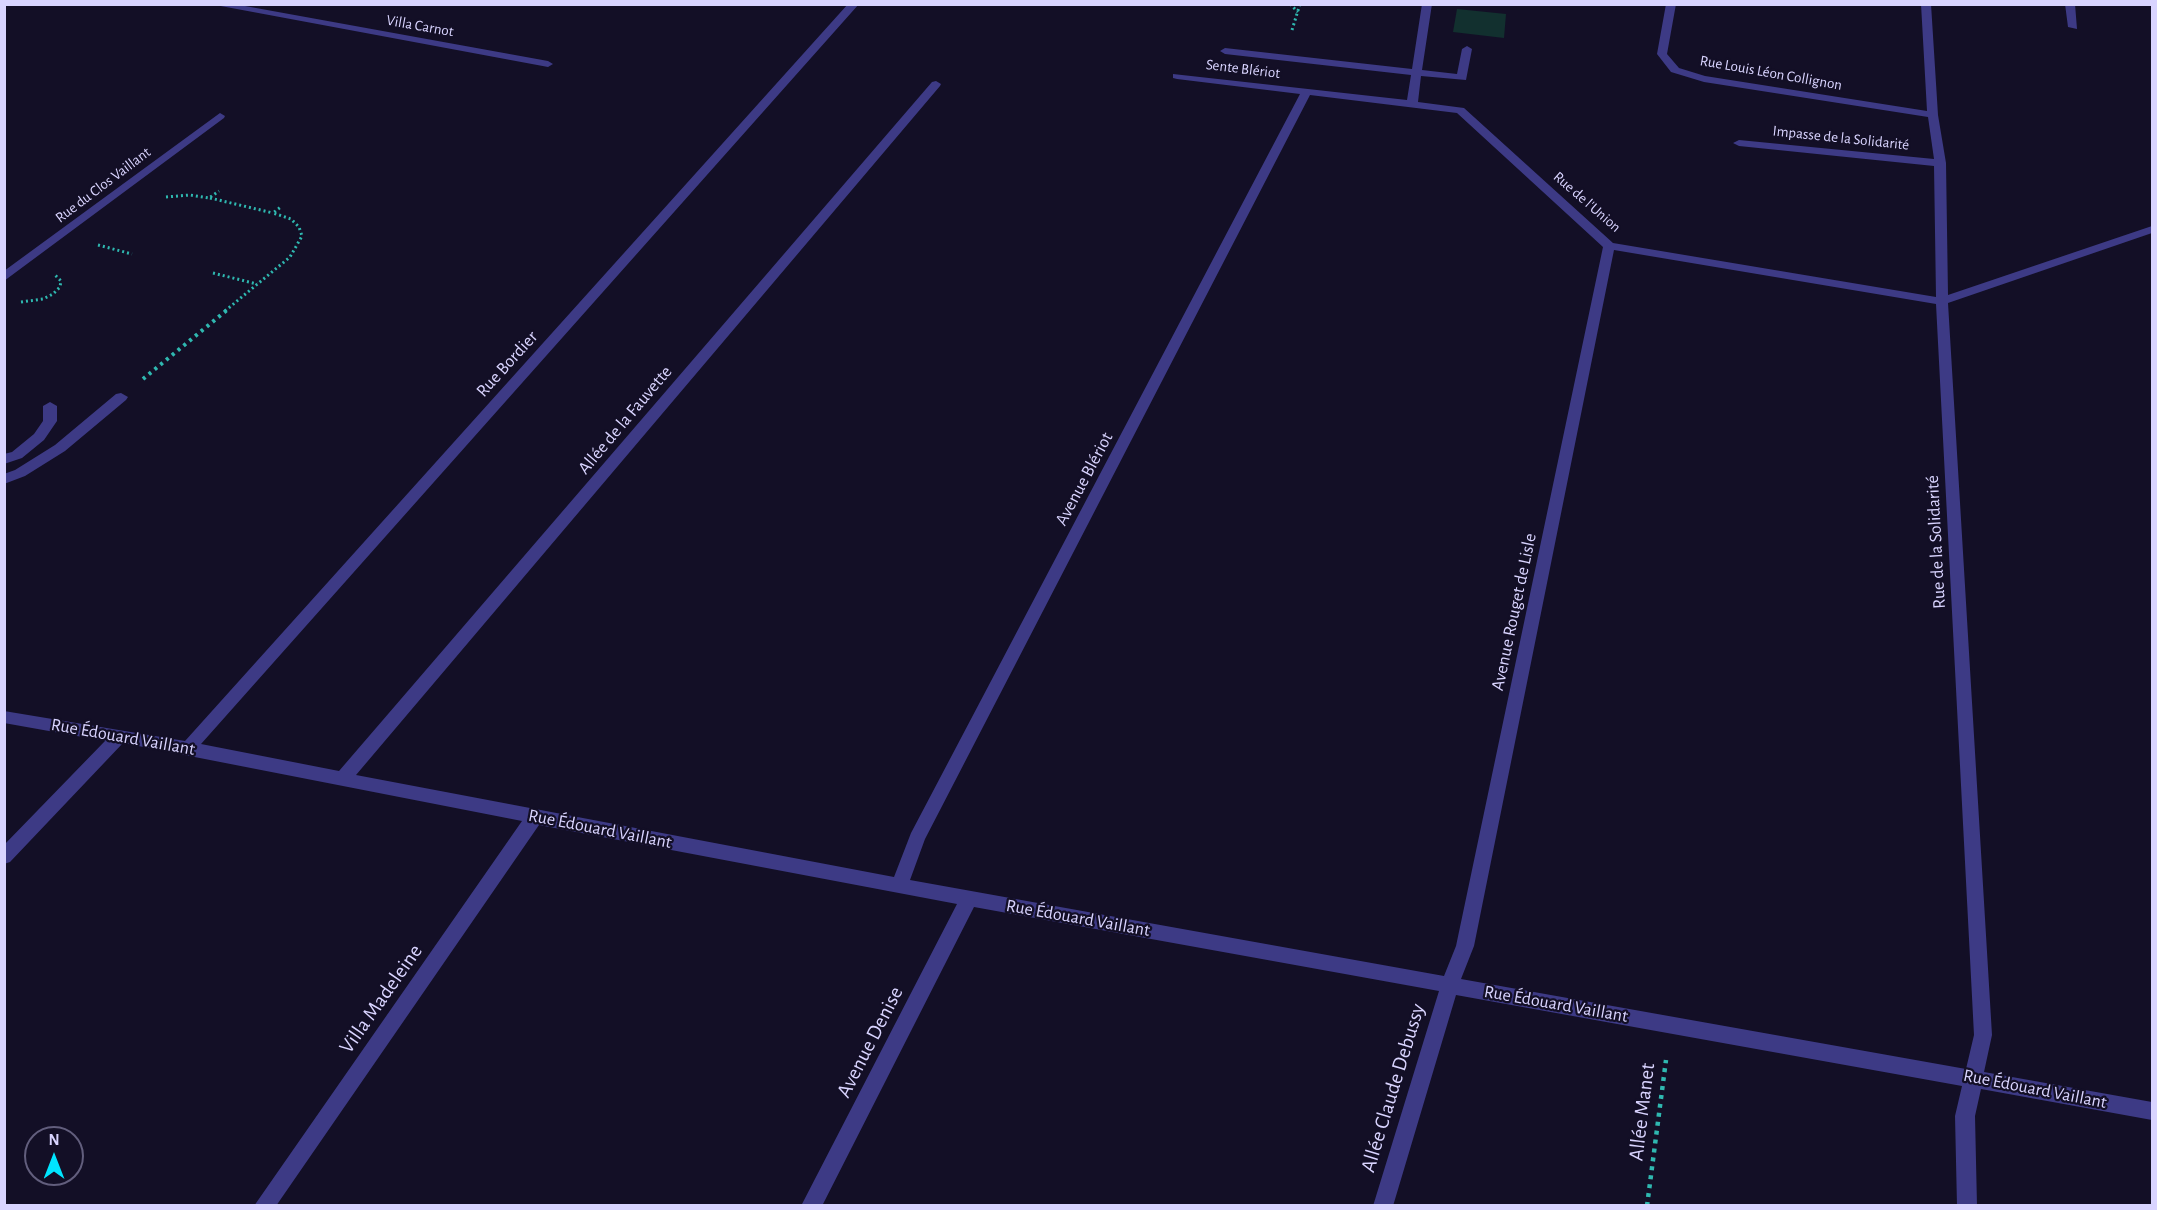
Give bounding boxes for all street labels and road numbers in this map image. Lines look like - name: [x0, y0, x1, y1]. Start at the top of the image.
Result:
- street label: Villa Carnot: [385, 11, 455, 41]
- street label: Rue Louis Léon Collignon: [1699, 52, 1843, 94]
- street label: Sente Blériot: [1205, 56, 1281, 82]
- street label: Impasse de la Solidarité: [1772, 122, 1910, 154]
- street label: Rue du Clos Vaillant: [52, 143, 154, 227]
- street label: Rue de l'Union: [1549, 168, 1625, 236]
- street label: Rue Bordier: [472, 326, 542, 402]
- street label: Allée de la Fauvette: [573, 361, 677, 479]
- street label: Avenue Blériot: [1050, 429, 1118, 529]
- street label: Rue de la Solidarité: [1922, 475, 1950, 609]
- street label: Avenue Rouget de Lisle: [1487, 531, 1541, 693]
- street label: Rue Édouard Vaillant: [49, 714, 197, 760]
- street label: Rue Édouard Vaillant: [526, 804, 674, 854]
- street label: Rue Édouard Vaillant: [1004, 895, 1152, 941]
- street label: Villa Madeleine: [334, 940, 428, 1058]
- street label: Rue Édouard Vaillant: [1482, 981, 1630, 1027]
- street label: Avenue Denise: [831, 982, 909, 1102]
- street label: Allée Claude Debussy: [1355, 1001, 1431, 1175]
- street label: Allée Manet: [1623, 1062, 1661, 1162]
- street label: Rue Édouard Vaillant: [1961, 1064, 2109, 1114]

